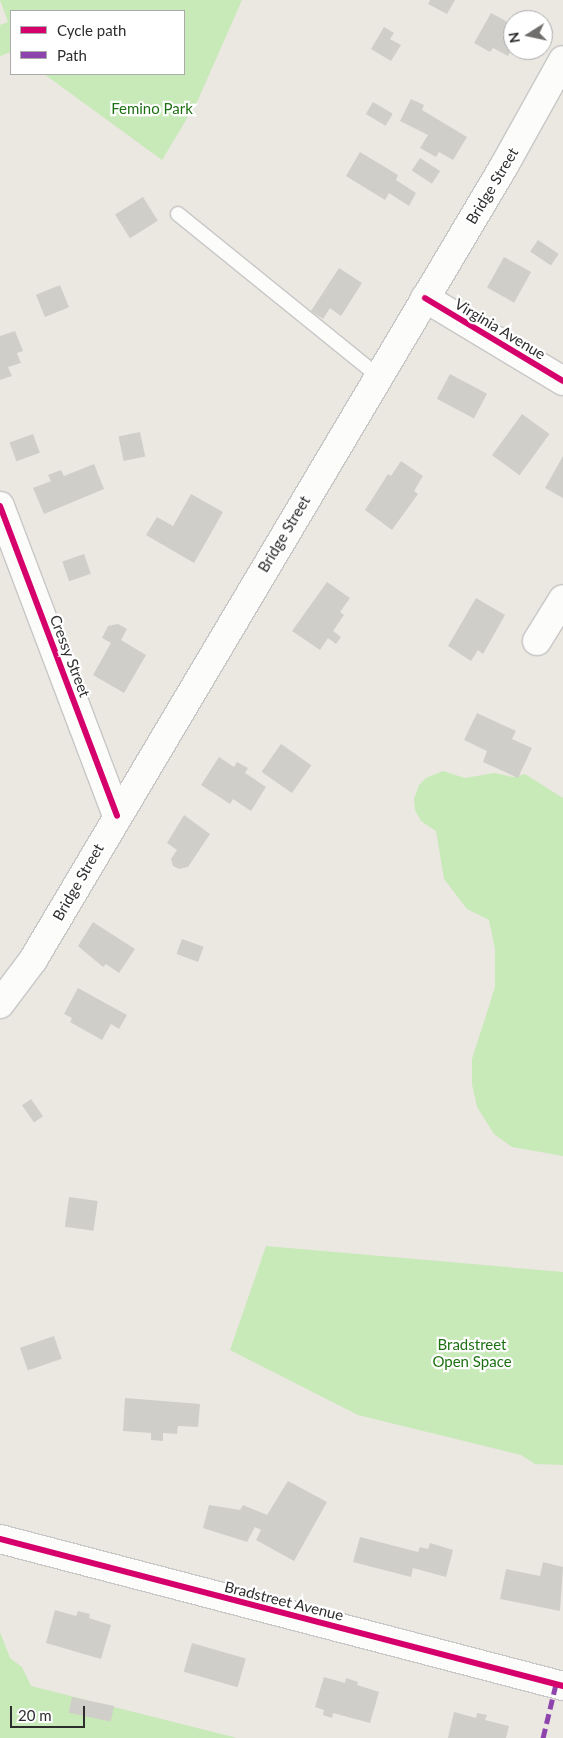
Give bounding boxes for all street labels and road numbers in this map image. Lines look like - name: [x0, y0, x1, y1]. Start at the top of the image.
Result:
- street label: Bridge Street: [462, 145, 522, 227]
- street label: Virginia Avenue: [451, 295, 549, 363]
- street label: Bridge Street: [254, 493, 314, 575]
- street label: Cressy Street: [46, 612, 94, 700]
- street label: Bridge Street: [49, 840, 107, 924]
- street label: Bradstreet Avenue: [222, 1577, 346, 1625]

